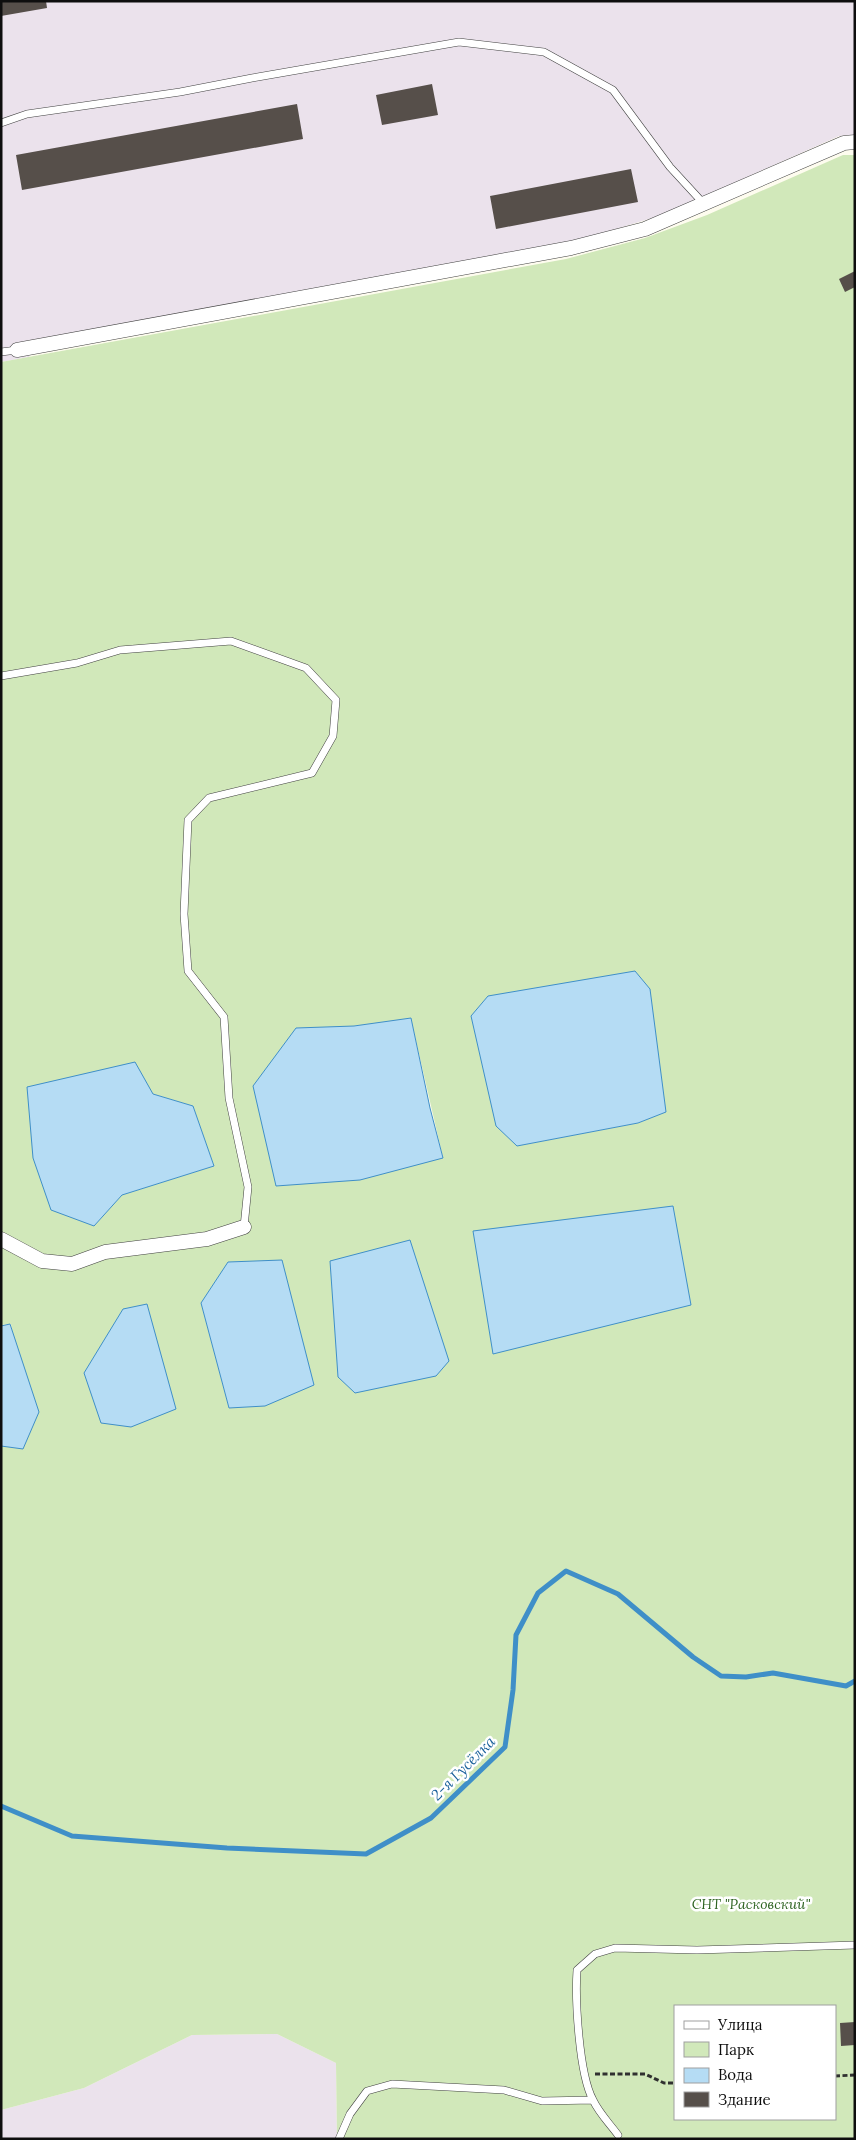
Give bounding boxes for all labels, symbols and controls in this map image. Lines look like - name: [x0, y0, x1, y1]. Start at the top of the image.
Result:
- water label: 2-я Гусёлка: [427, 1731, 500, 1804]
- park label: СНТ "Расковский": [692, 1895, 810, 1913]
- legend: [674, 2005, 836, 2120]
- text: Улица: [717, 2015, 763, 2034]
- text: Парк: [718, 2040, 754, 2059]
- text: Вода: [718, 2065, 753, 2084]
- text: Здание: [718, 2090, 771, 2109]

